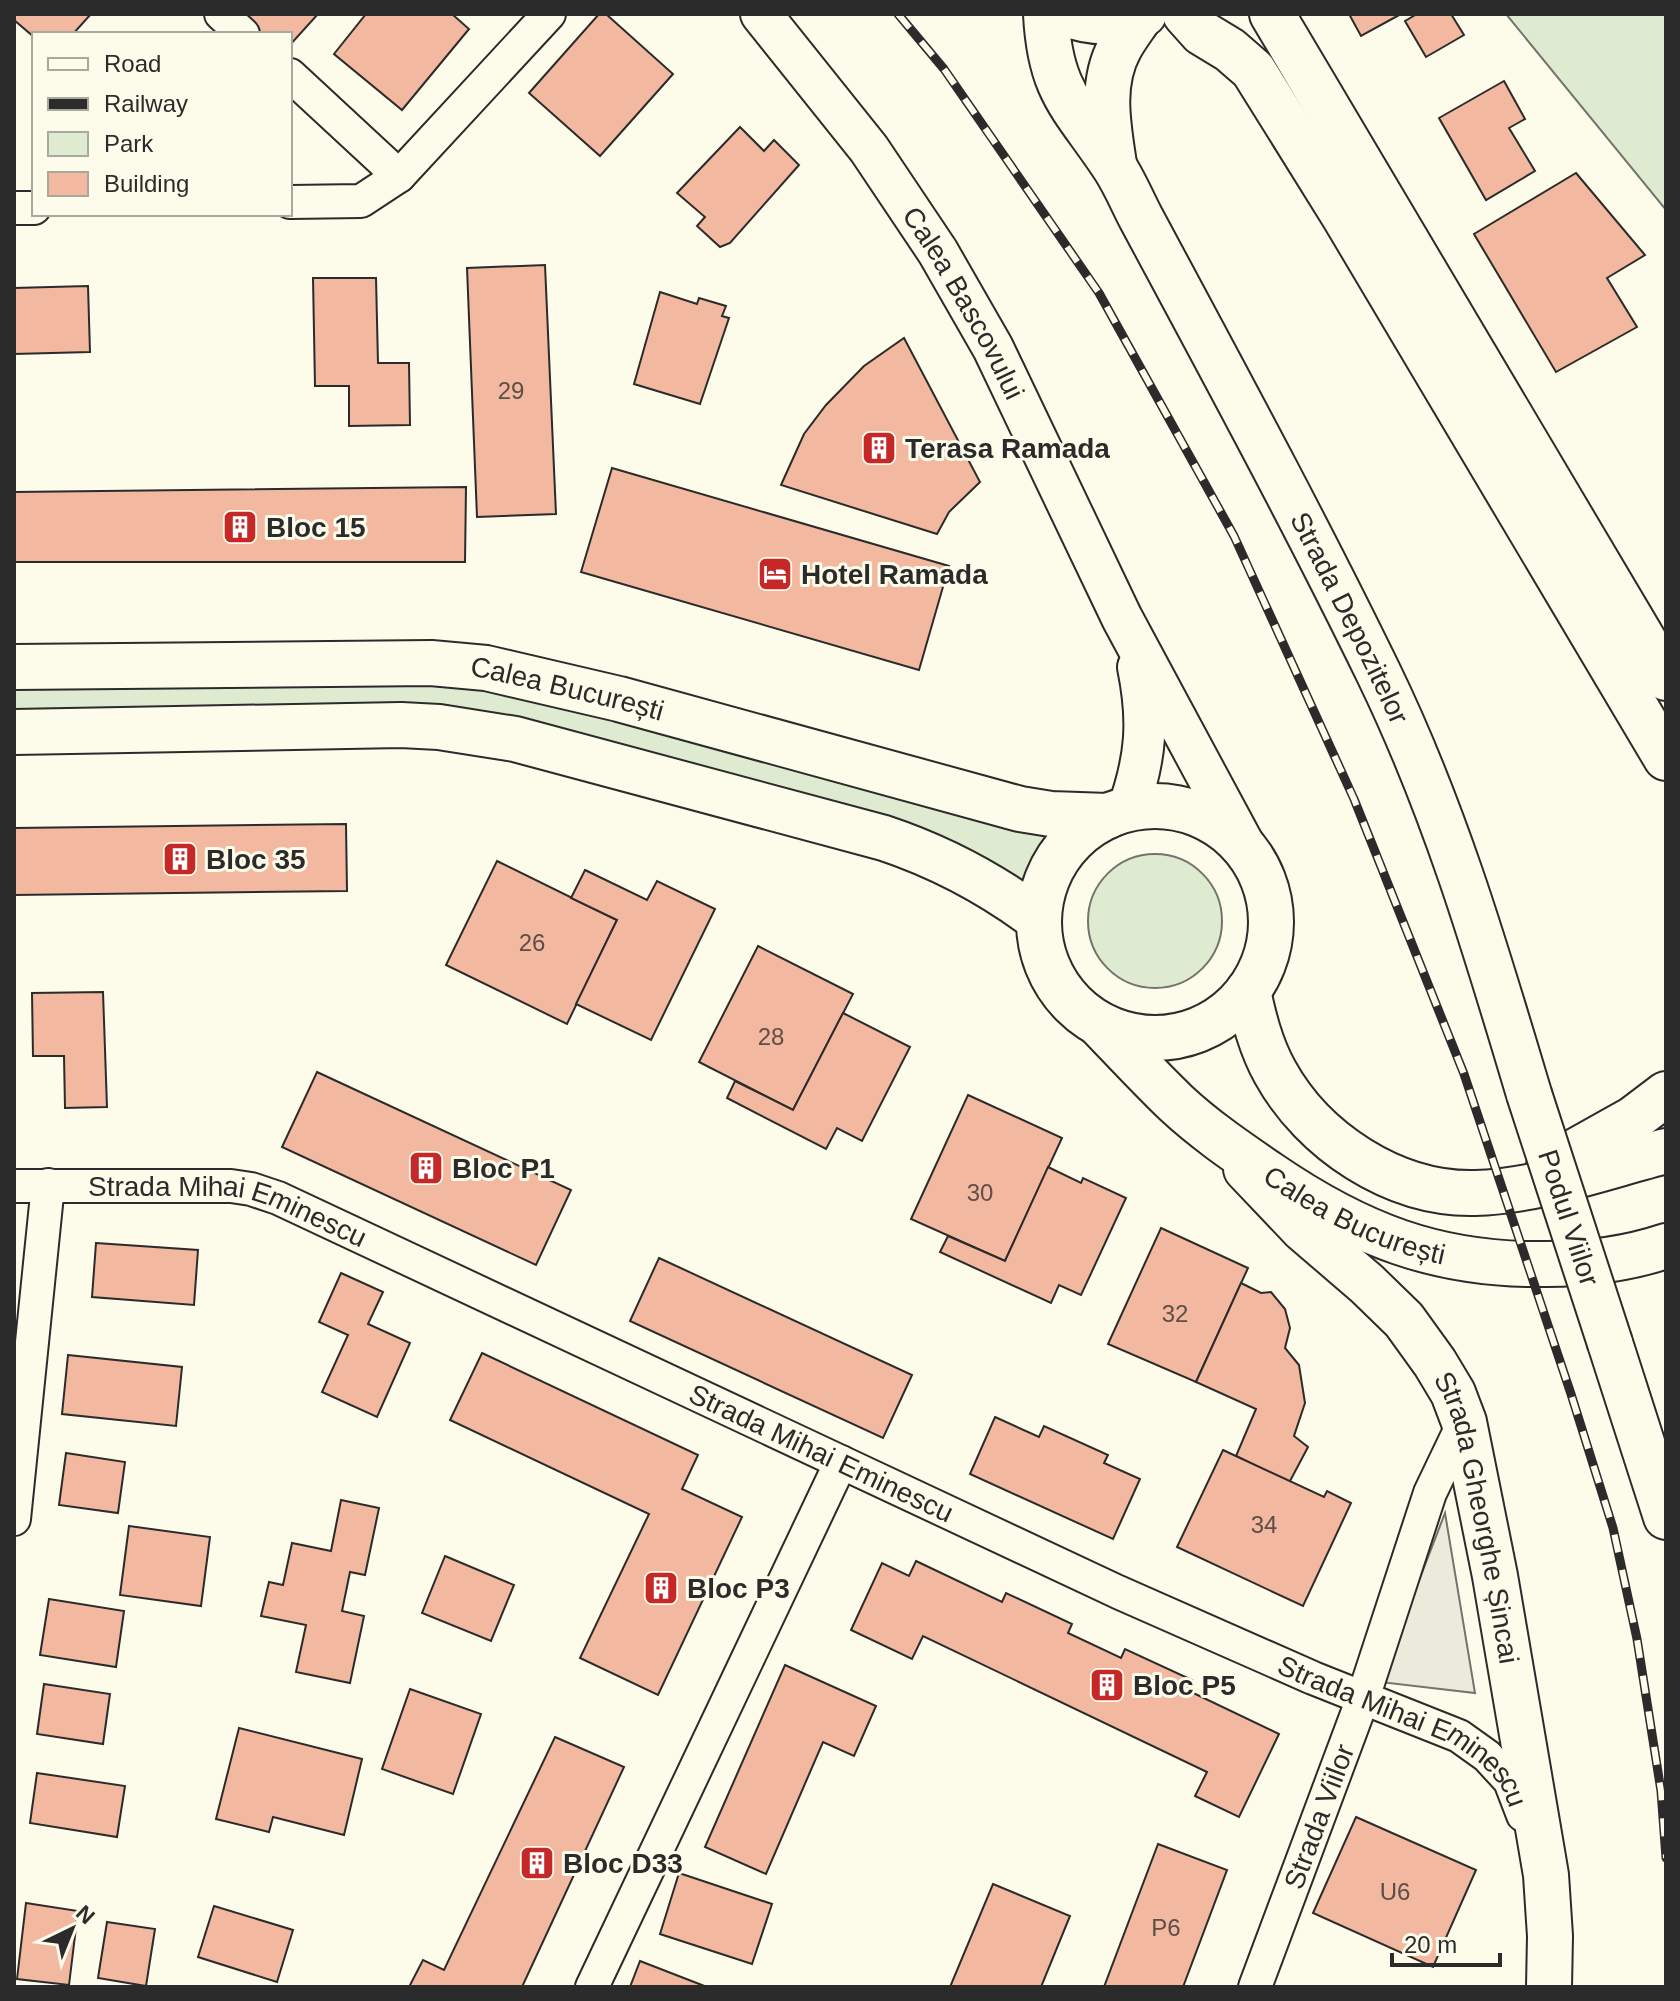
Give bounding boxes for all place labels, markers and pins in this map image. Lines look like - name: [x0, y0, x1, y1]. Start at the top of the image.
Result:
- building icon: Terasa Ramada: [860, 429, 898, 467]
- place label: Terasa Ramada: [905, 433, 1110, 464]
- building icon: Bloc 15: [221, 508, 259, 546]
- place label: Bloc 15: [266, 512, 366, 543]
- hotel icon: Hotel Ramada: [756, 555, 794, 593]
- place label: Hotel Ramada: [801, 559, 988, 590]
- building icon: Bloc 35: [161, 840, 199, 878]
- place label: Bloc 35: [206, 844, 306, 875]
- building icon: Bloc P1: [407, 1149, 445, 1187]
- place label: Bloc P1: [452, 1153, 555, 1184]
- building icon: Bloc P3: [642, 1569, 680, 1607]
- place label: Bloc P3: [687, 1573, 790, 1604]
- building icon: Bloc P5: [1088, 1666, 1126, 1704]
- place label: Bloc P5: [1133, 1670, 1236, 1701]
- building icon: Bloc D33: [518, 1844, 556, 1882]
- place label: Bloc D33: [563, 1848, 683, 1879]

